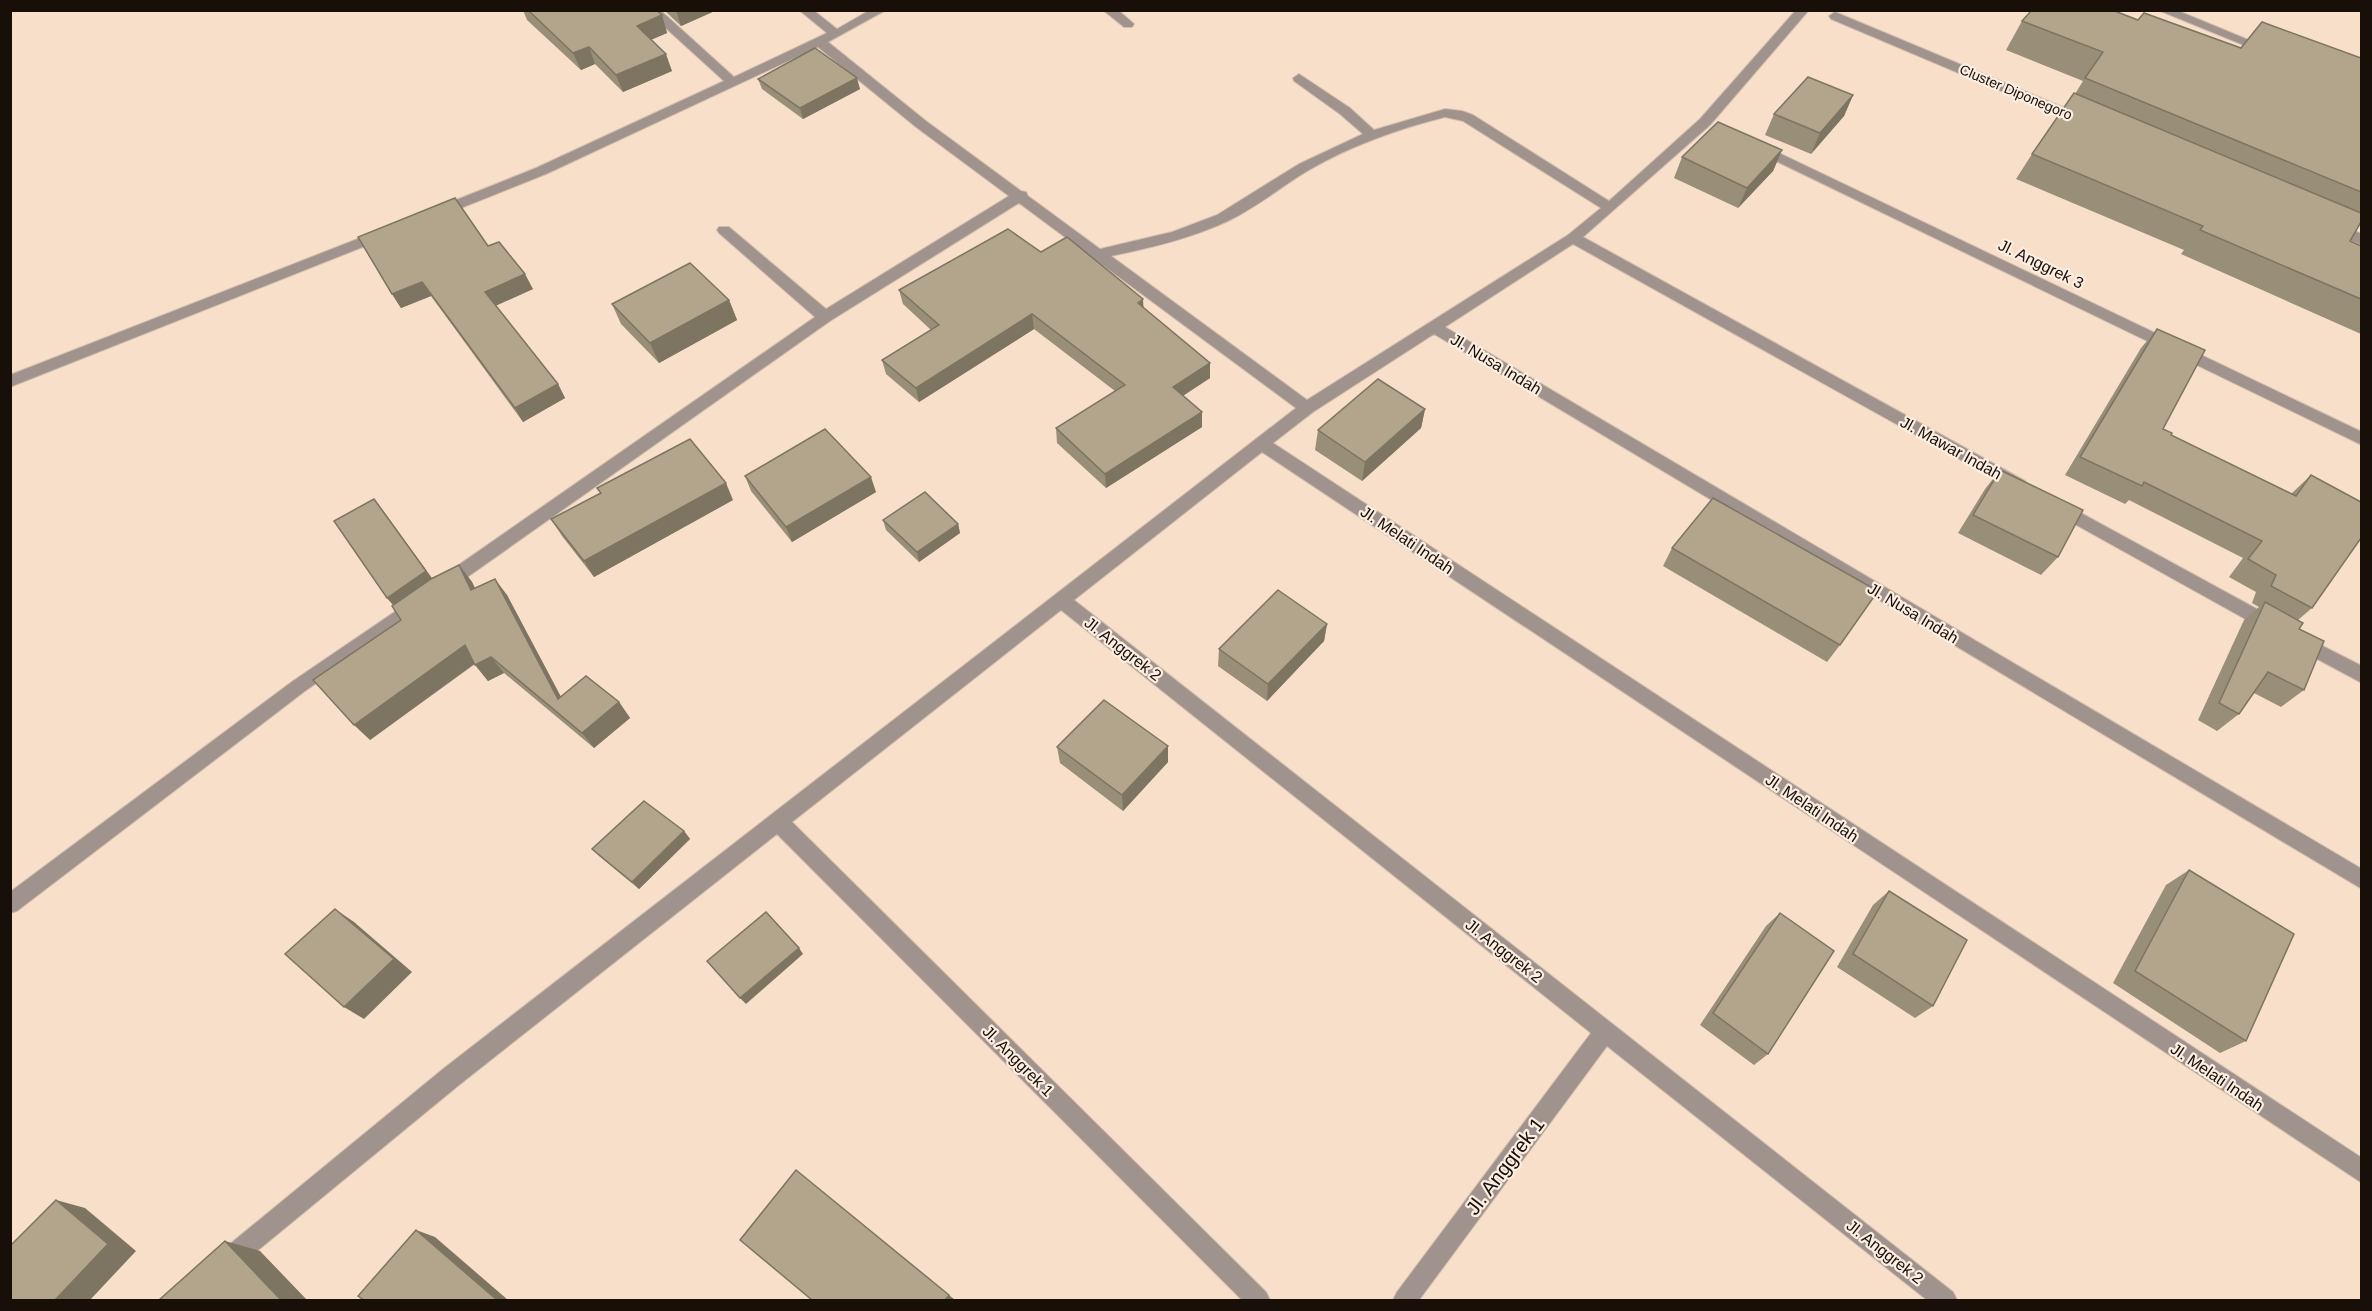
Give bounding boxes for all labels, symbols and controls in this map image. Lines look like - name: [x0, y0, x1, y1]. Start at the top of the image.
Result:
- street label: Cluster Diponegoro: [1957, 61, 2075, 123]
- street label: Jl. Anggrek 3: [1996, 236, 2086, 292]
- street label: Jl. Nusa Indah: [1448, 330, 1544, 398]
- street label: Jl. Mawar Indah: [1897, 413, 2005, 483]
- street label: Jl. Melati Indah: [1358, 503, 1456, 577]
- street label: Jl. Nusa Indah: [1865, 579, 1961, 647]
- street label: Jl. Anggrek 2: [1081, 614, 1165, 684]
- street label: Jl. Melati Indah: [1763, 771, 1861, 845]
- street label: Jl. Anggrek 2: [1462, 916, 1546, 986]
- street label: Jl. Anggrek 1: [979, 1022, 1057, 1100]
- street label: Jl. Melati Indah: [2168, 1040, 2266, 1114]
- street label: Jl. Anggrek 1: [1461, 1113, 1549, 1219]
- street label: Jl. Anggrek 2: [1843, 1217, 1927, 1287]

